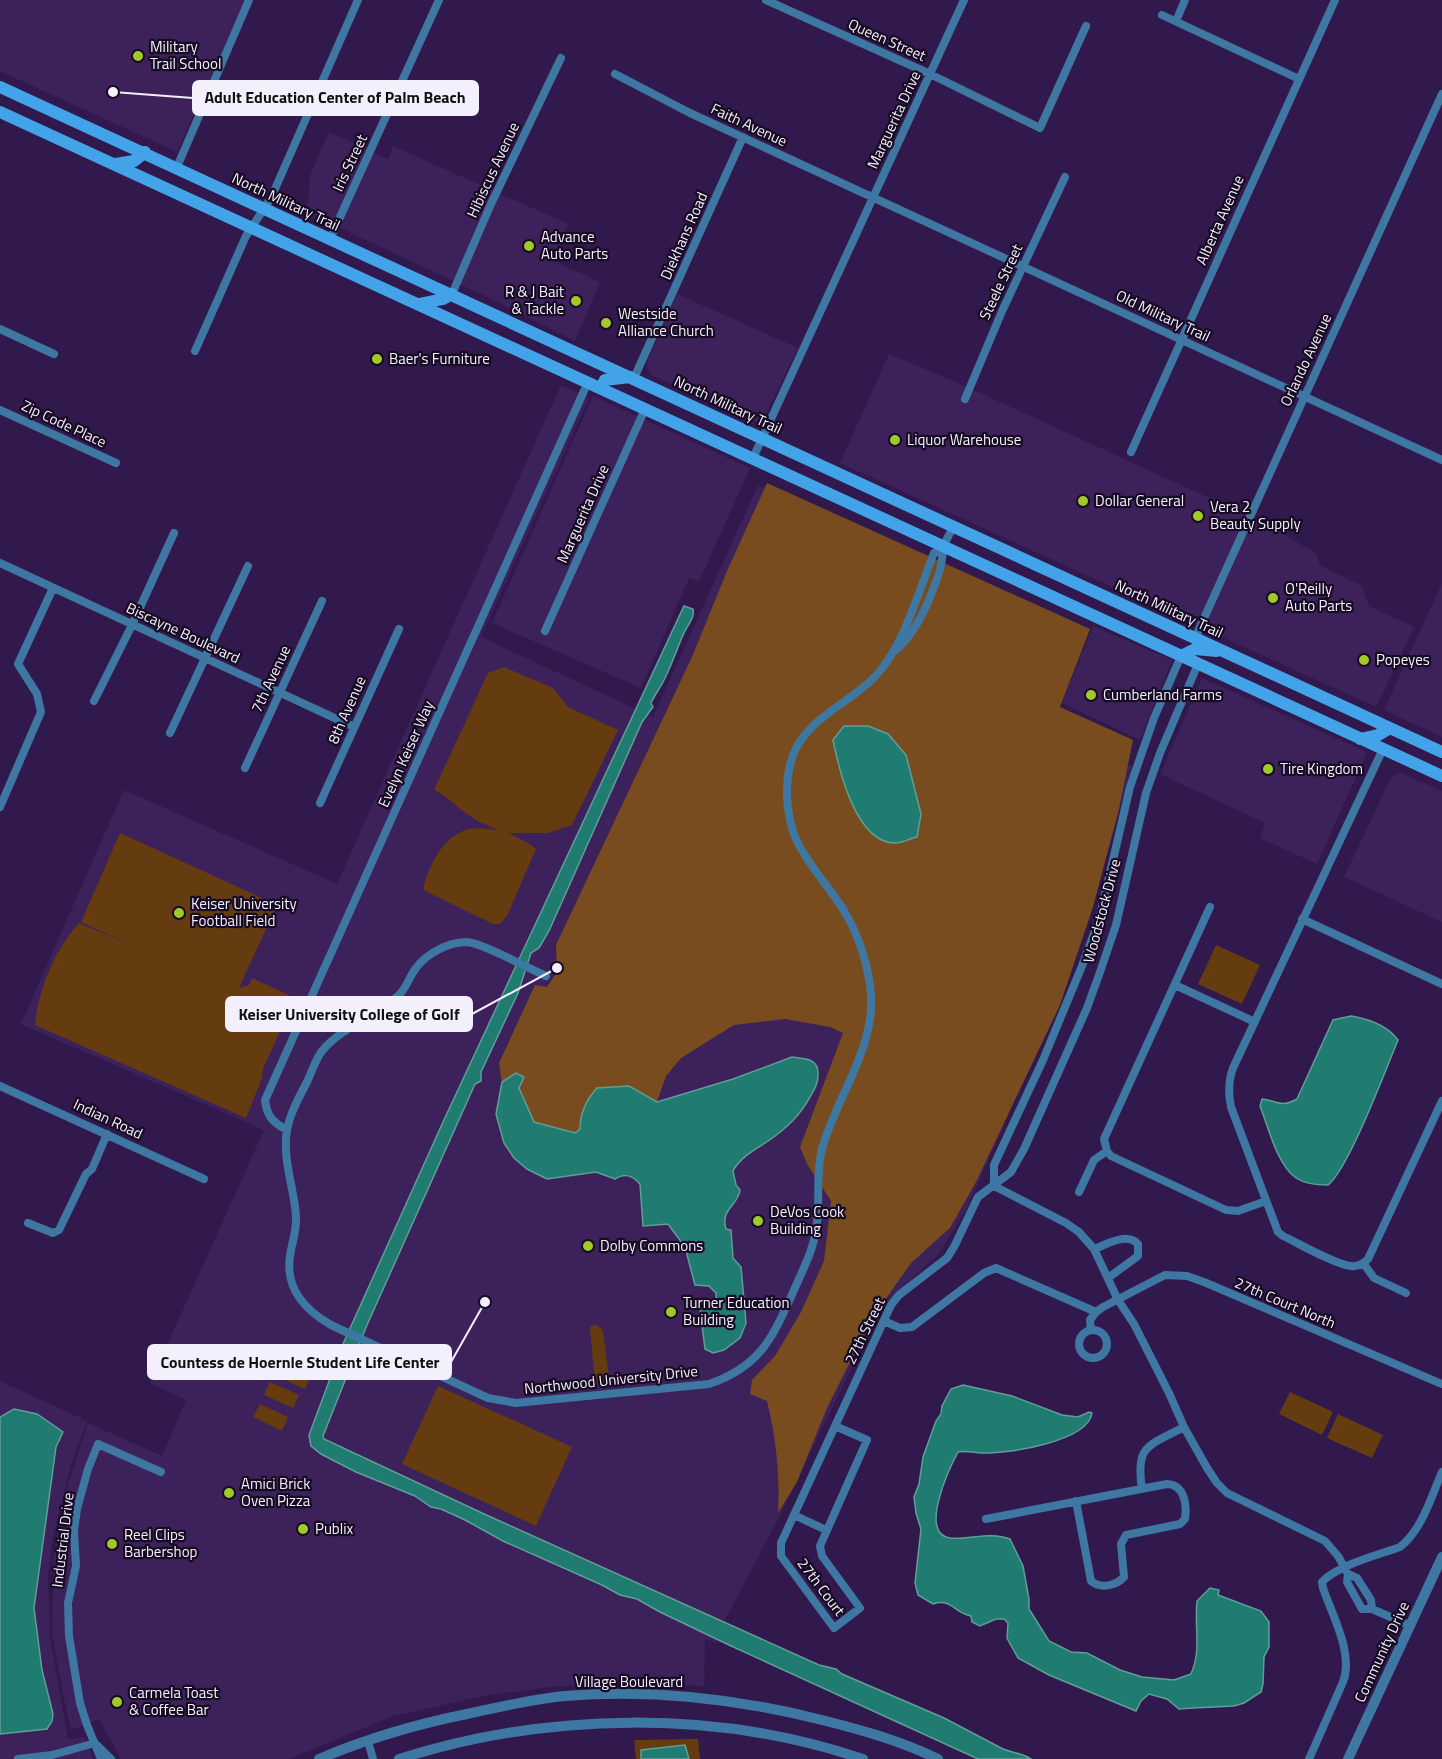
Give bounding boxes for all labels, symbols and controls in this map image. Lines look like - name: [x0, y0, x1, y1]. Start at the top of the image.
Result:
- street label: Queen Street: [845, 12, 930, 67]
- place label: Military Trail School: [150, 35, 221, 75]
- marker: Military Trail School: [131, 49, 145, 63]
- street label: Marguerita Drive: [861, 67, 926, 173]
- callout: Adult Education Center of Palm Beach: [193, 81, 478, 115]
- text: Adult Education Center of Palm Beach: [204, 85, 466, 109]
- street label: Faith Avenue: [707, 97, 791, 152]
- street label: Hibiscus Avenue: [460, 118, 525, 221]
- street label: Iris Street: [326, 130, 373, 195]
- street label: North Military Trail: [228, 166, 344, 237]
- street label: Alberta Avenue: [1190, 171, 1250, 268]
- street label: Diekhans Road: [654, 188, 713, 283]
- place label: Advance Auto Parts: [541, 225, 608, 265]
- marker: Advance Auto Parts: [522, 239, 536, 253]
- street label: Steele Street: [973, 239, 1028, 324]
- place label: R & J Bait & Tackle: [505, 280, 565, 320]
- street label: Old Military Trail: [1112, 284, 1214, 347]
- marker: R & J Bait & Tackle: [569, 294, 583, 308]
- place label: Westside Alliance Church: [618, 302, 714, 342]
- street label: Orlando Avenue: [1274, 310, 1337, 410]
- marker: Westside Alliance Church: [599, 316, 613, 330]
- place label: Baer's Furniture: [389, 347, 490, 370]
- marker: Baer's Furniture: [370, 352, 384, 366]
- street label: North Military Trail: [670, 369, 786, 440]
- street label: Zip Code Place: [18, 394, 110, 453]
- place label: Liquor Warehouse: [907, 428, 1021, 451]
- marker: Liquor Warehouse: [888, 433, 902, 447]
- street label: Marguerita Drive: [551, 461, 615, 567]
- place label: Dollar General: [1095, 489, 1184, 512]
- marker: Dollar General: [1076, 494, 1090, 508]
- place label: Vera 2 Beauty Supply: [1210, 495, 1301, 535]
- marker: Vera 2 Beauty Supply: [1191, 509, 1205, 523]
- street label: North Military Trail: [1111, 573, 1227, 644]
- place label: O'Reilly Auto Parts: [1285, 577, 1352, 617]
- marker: O'Reilly Auto Parts: [1266, 591, 1280, 605]
- street label: Biscayne Boulevard: [122, 596, 244, 669]
- street label: 7th Avenue: [245, 641, 296, 716]
- place label: Popeyes: [1376, 648, 1430, 671]
- marker: Popeyes: [1357, 653, 1371, 667]
- street label: 8th Avenue: [321, 672, 372, 747]
- place label: Cumberland Farms: [1103, 683, 1222, 706]
- marker: Cumberland Farms: [1084, 688, 1098, 702]
- street label: Evelyn Keiser Way: [372, 697, 439, 811]
- place label: Tire Kingdom: [1280, 757, 1363, 780]
- marker: Tire Kingdom: [1261, 762, 1275, 776]
- street label: Woodstock Drive: [1077, 856, 1126, 965]
- place label: Keiser University Football Field: [191, 892, 297, 932]
- marker: Keiser University Football Field: [172, 906, 186, 920]
- callout: Keiser University College of Golf: [226, 997, 472, 1031]
- text: Keiser University College of Golf: [238, 1002, 460, 1026]
- street label: Indian Road: [70, 1092, 147, 1145]
- place label: DeVos Cook Building: [770, 1200, 844, 1240]
- marker: DeVos Cook Building: [751, 1214, 765, 1228]
- place label: Dolby Commons: [600, 1234, 703, 1257]
- marker: Dolby Commons: [581, 1239, 595, 1253]
- street label: 27th Court North: [1231, 1271, 1339, 1334]
- place label: Turner Education Building: [683, 1291, 790, 1331]
- street label: 27th Street: [838, 1293, 891, 1368]
- marker: Turner Education Building: [664, 1305, 678, 1319]
- callout: Countess de Hoernle Student Life Center: [148, 1345, 451, 1379]
- text: Countess de Hoernle Student Life Center: [161, 1350, 440, 1374]
- street label: Northwood University Drive: [523, 1359, 699, 1400]
- place label: Amici Brick Oven Pizza: [241, 1472, 311, 1512]
- marker: Amici Brick Oven Pizza: [222, 1486, 236, 1500]
- street label: Industrial Drive: [45, 1491, 80, 1589]
- place label: Publix: [315, 1517, 354, 1540]
- marker: Publix: [296, 1522, 310, 1536]
- place label: Reel Clips Barbershop: [124, 1523, 198, 1563]
- marker: Reel Clips Barbershop: [105, 1537, 119, 1551]
- street label: 27th Court: [792, 1553, 851, 1621]
- street label: Community Drive: [1348, 1598, 1415, 1706]
- street label: Village Boulevard: [575, 1670, 683, 1693]
- place label: Carmela Toast & Coffee Bar: [129, 1681, 219, 1721]
- marker: Carmela Toast & Coffee Bar: [110, 1695, 124, 1709]

